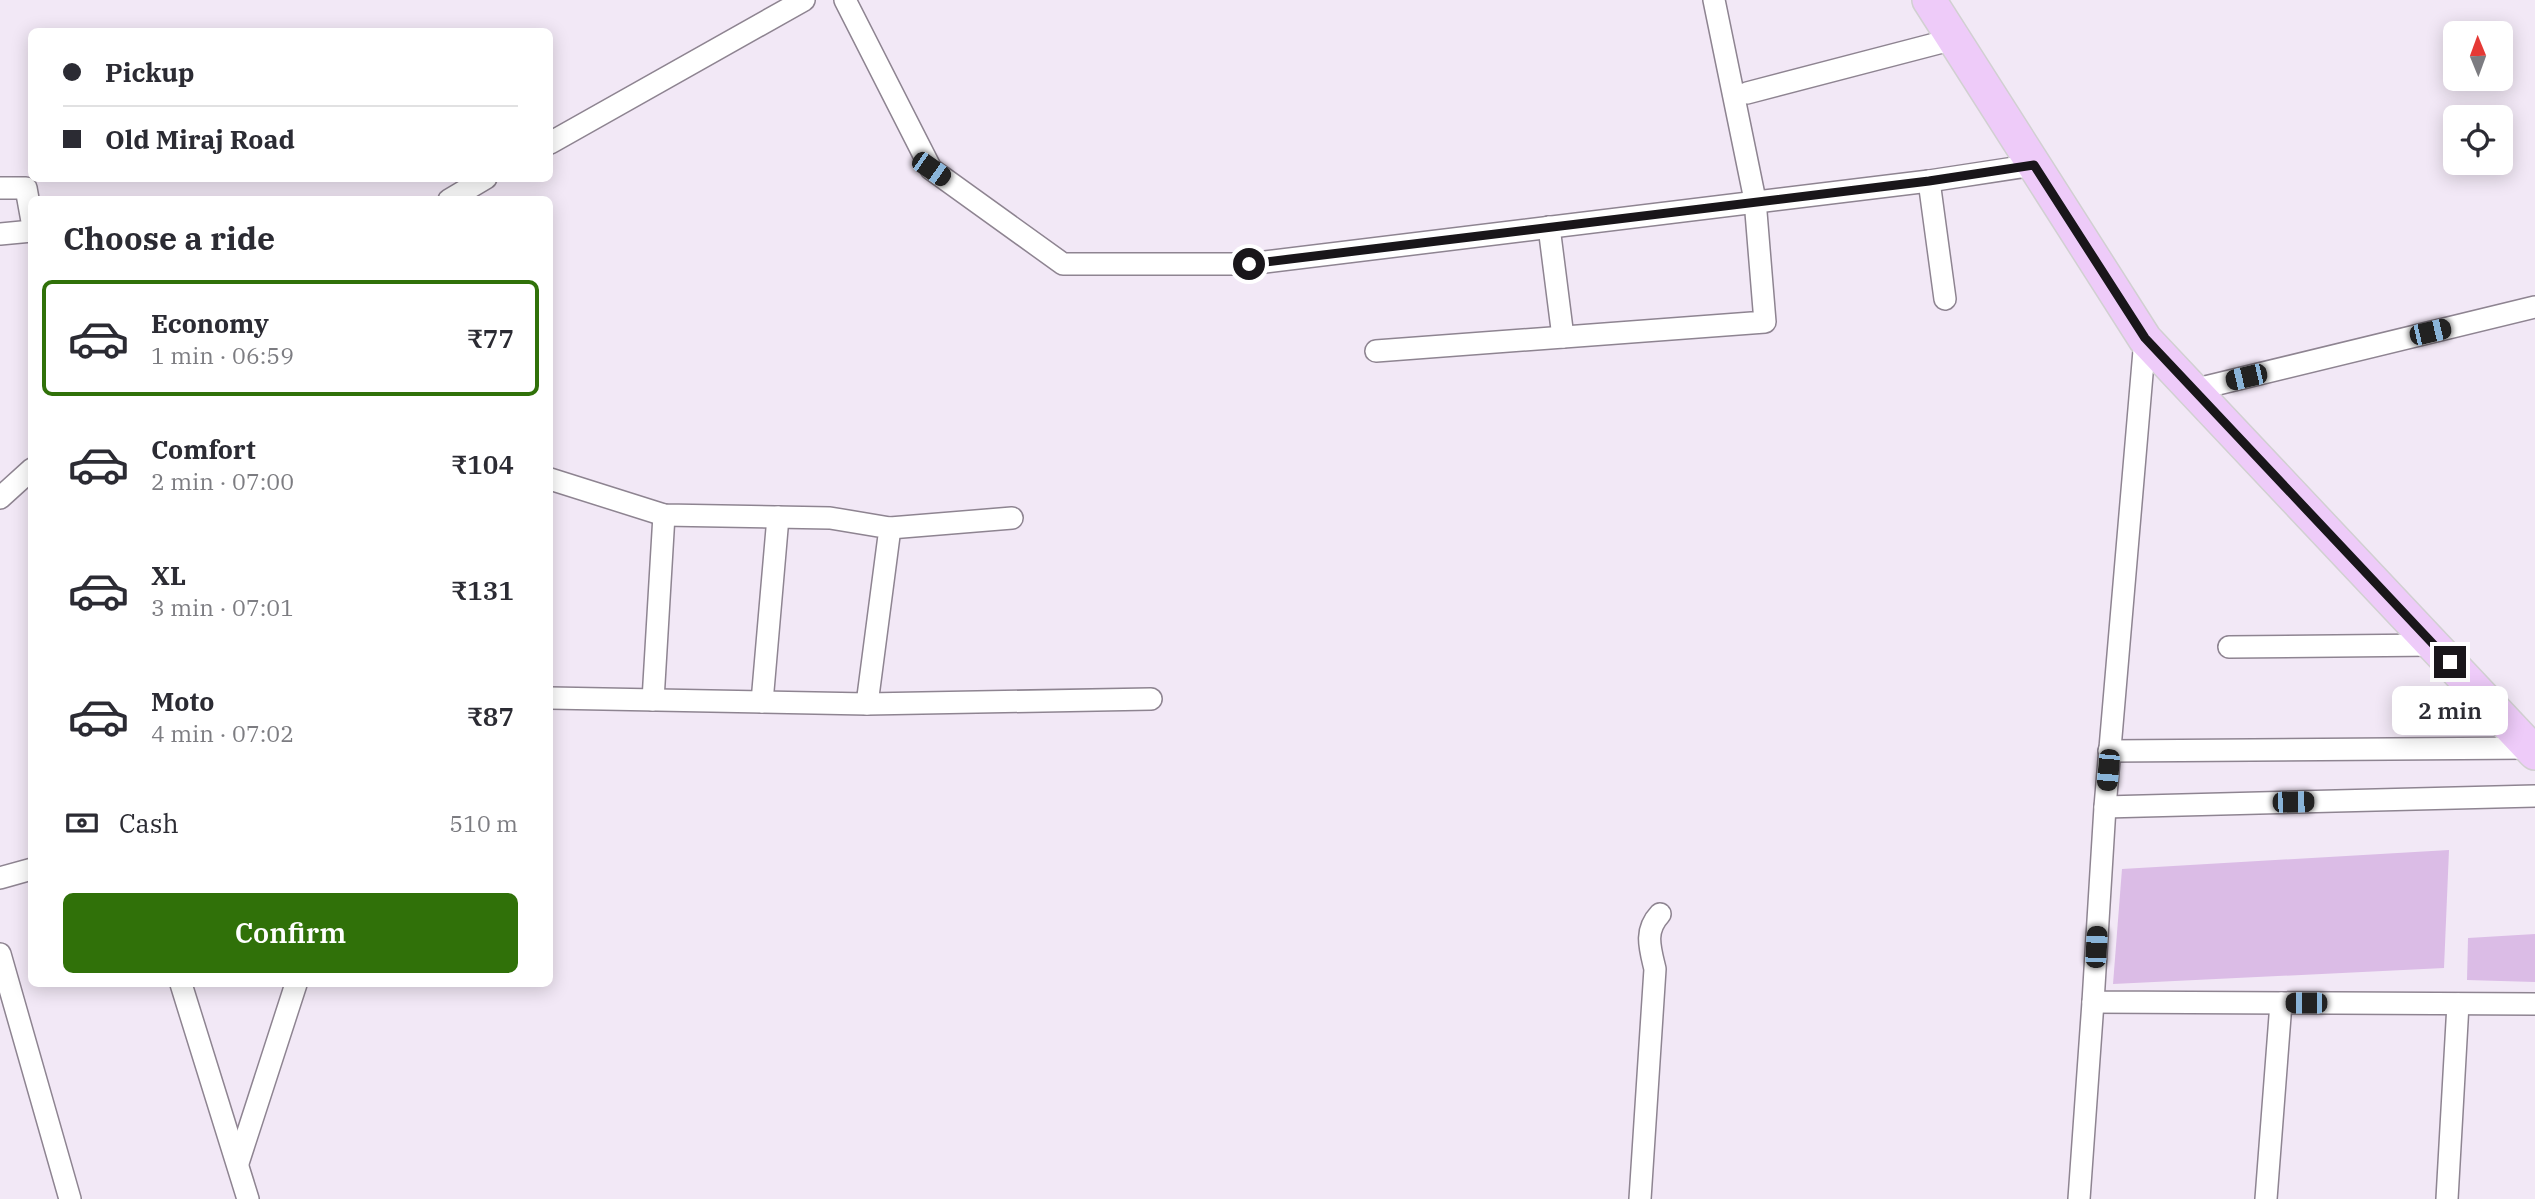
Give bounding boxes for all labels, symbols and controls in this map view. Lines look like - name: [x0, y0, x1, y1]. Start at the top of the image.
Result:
- north arrow: [2443, 21, 2513, 91]
- map controls: [2443, 21, 2513, 175]
- text: Pickup: [105, 55, 195, 89]
- button: locate: [2443, 105, 2513, 175]
- text: Old Miraj Road: [105, 122, 295, 156]
- car: [908, 148, 955, 190]
- text: Choose a ride: [63, 217, 275, 259]
- route start: [1233, 248, 1265, 280]
- text: Economy: [151, 306, 269, 340]
- icon: car: [67, 307, 130, 370]
- car: [2408, 317, 2453, 347]
- text: ₹77: [466, 321, 514, 355]
- text: 1 min · 06:59: [151, 340, 294, 370]
- car: [2224, 362, 2269, 392]
- text: Comfort: [151, 432, 256, 466]
- icon: car: [67, 433, 130, 496]
- text: ₹104: [451, 447, 514, 481]
- text: 2 min · 07:00: [151, 466, 294, 496]
- text: XL: [151, 558, 186, 592]
- icon: car: [67, 559, 130, 622]
- text: ₹131: [451, 573, 514, 607]
- text: 3 min · 07:01: [151, 592, 294, 622]
- route end: [2434, 646, 2466, 678]
- text: Moto: [151, 684, 214, 718]
- icon: car: [67, 685, 130, 748]
- callout: 2 min: [2392, 686, 2508, 736]
- text: 2 min: [2418, 695, 2482, 725]
- text: ₹87: [466, 699, 514, 733]
- text: 4 min · 07:02: [151, 718, 294, 748]
- car: [2096, 748, 2121, 792]
- car: [2272, 791, 2315, 813]
- icon: cash: [63, 804, 101, 842]
- text: Cash: [119, 806, 179, 840]
- text: 510 m: [449, 808, 518, 838]
- button: Confirm: [63, 893, 518, 973]
- car: [2085, 925, 2108, 969]
- car: [2286, 993, 2328, 1014]

